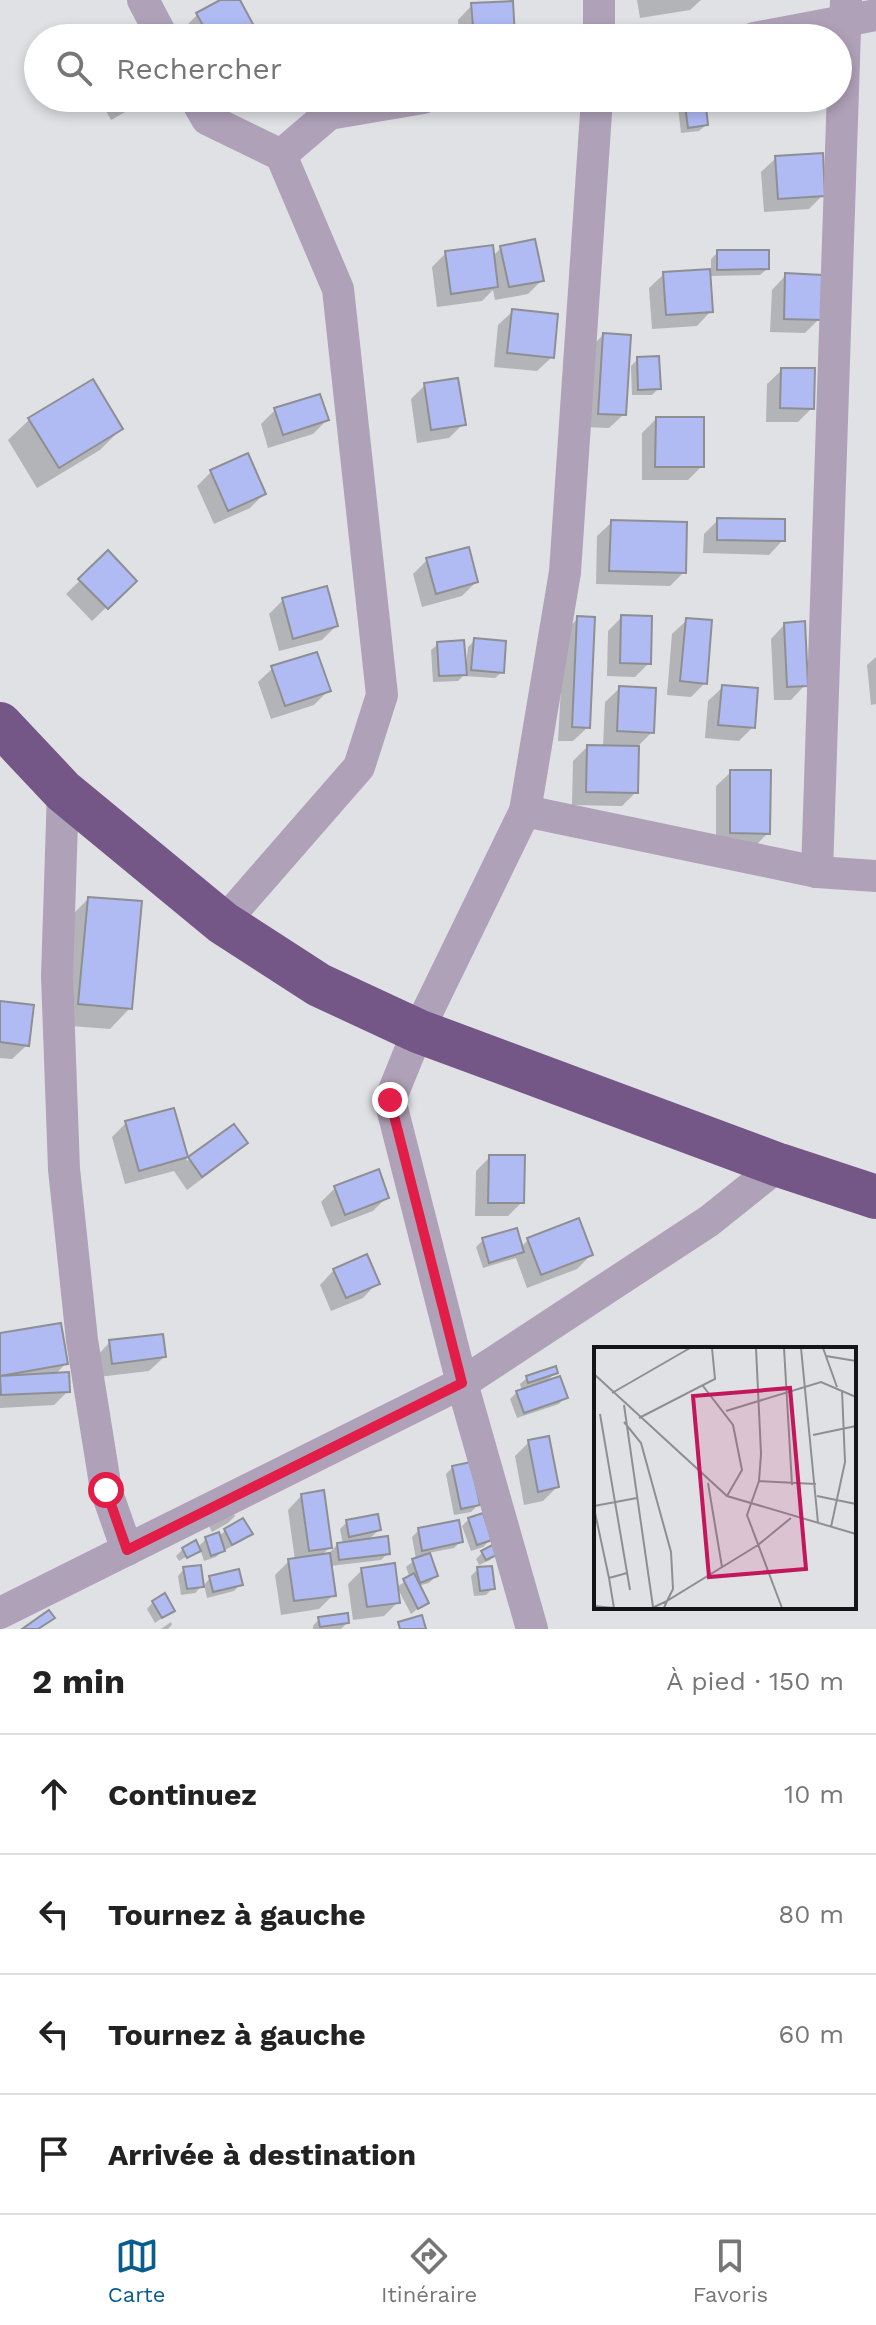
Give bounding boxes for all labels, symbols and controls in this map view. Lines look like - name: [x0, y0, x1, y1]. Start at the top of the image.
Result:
- search box: [24, 24, 852, 112]
- icon: search: [52, 46, 96, 90]
- text: Rechercher: [116, 51, 282, 86]
- route end: [372, 1082, 408, 1118]
- inset map: [594, 1347, 856, 1609]
- route start: [88, 1472, 124, 1508]
- text: 2 min: [32, 1661, 125, 1701]
- text: À pied · 150 m: [666, 1666, 844, 1696]
- icon: ahead: [32, 1772, 76, 1816]
- text: Continuez: [108, 1777, 257, 1812]
- text: 10 m: [784, 1779, 844, 1809]
- icon: left: [32, 1892, 76, 1936]
- text: Tournez à gauche: [108, 1897, 366, 1932]
- text: 80 m: [778, 1899, 844, 1929]
- icon: left: [32, 2012, 76, 2056]
- text: Tournez à gauche: [108, 2017, 366, 2052]
- text: 60 m: [778, 2019, 844, 2049]
- icon: arrive: [32, 2132, 76, 2176]
- text: Arrivée à destination: [108, 2137, 416, 2172]
- tab: Carte: [108, 2234, 166, 2307]
- tab: Itinéraire: [381, 2234, 477, 2307]
- tab: Favoris: [693, 2234, 768, 2307]

